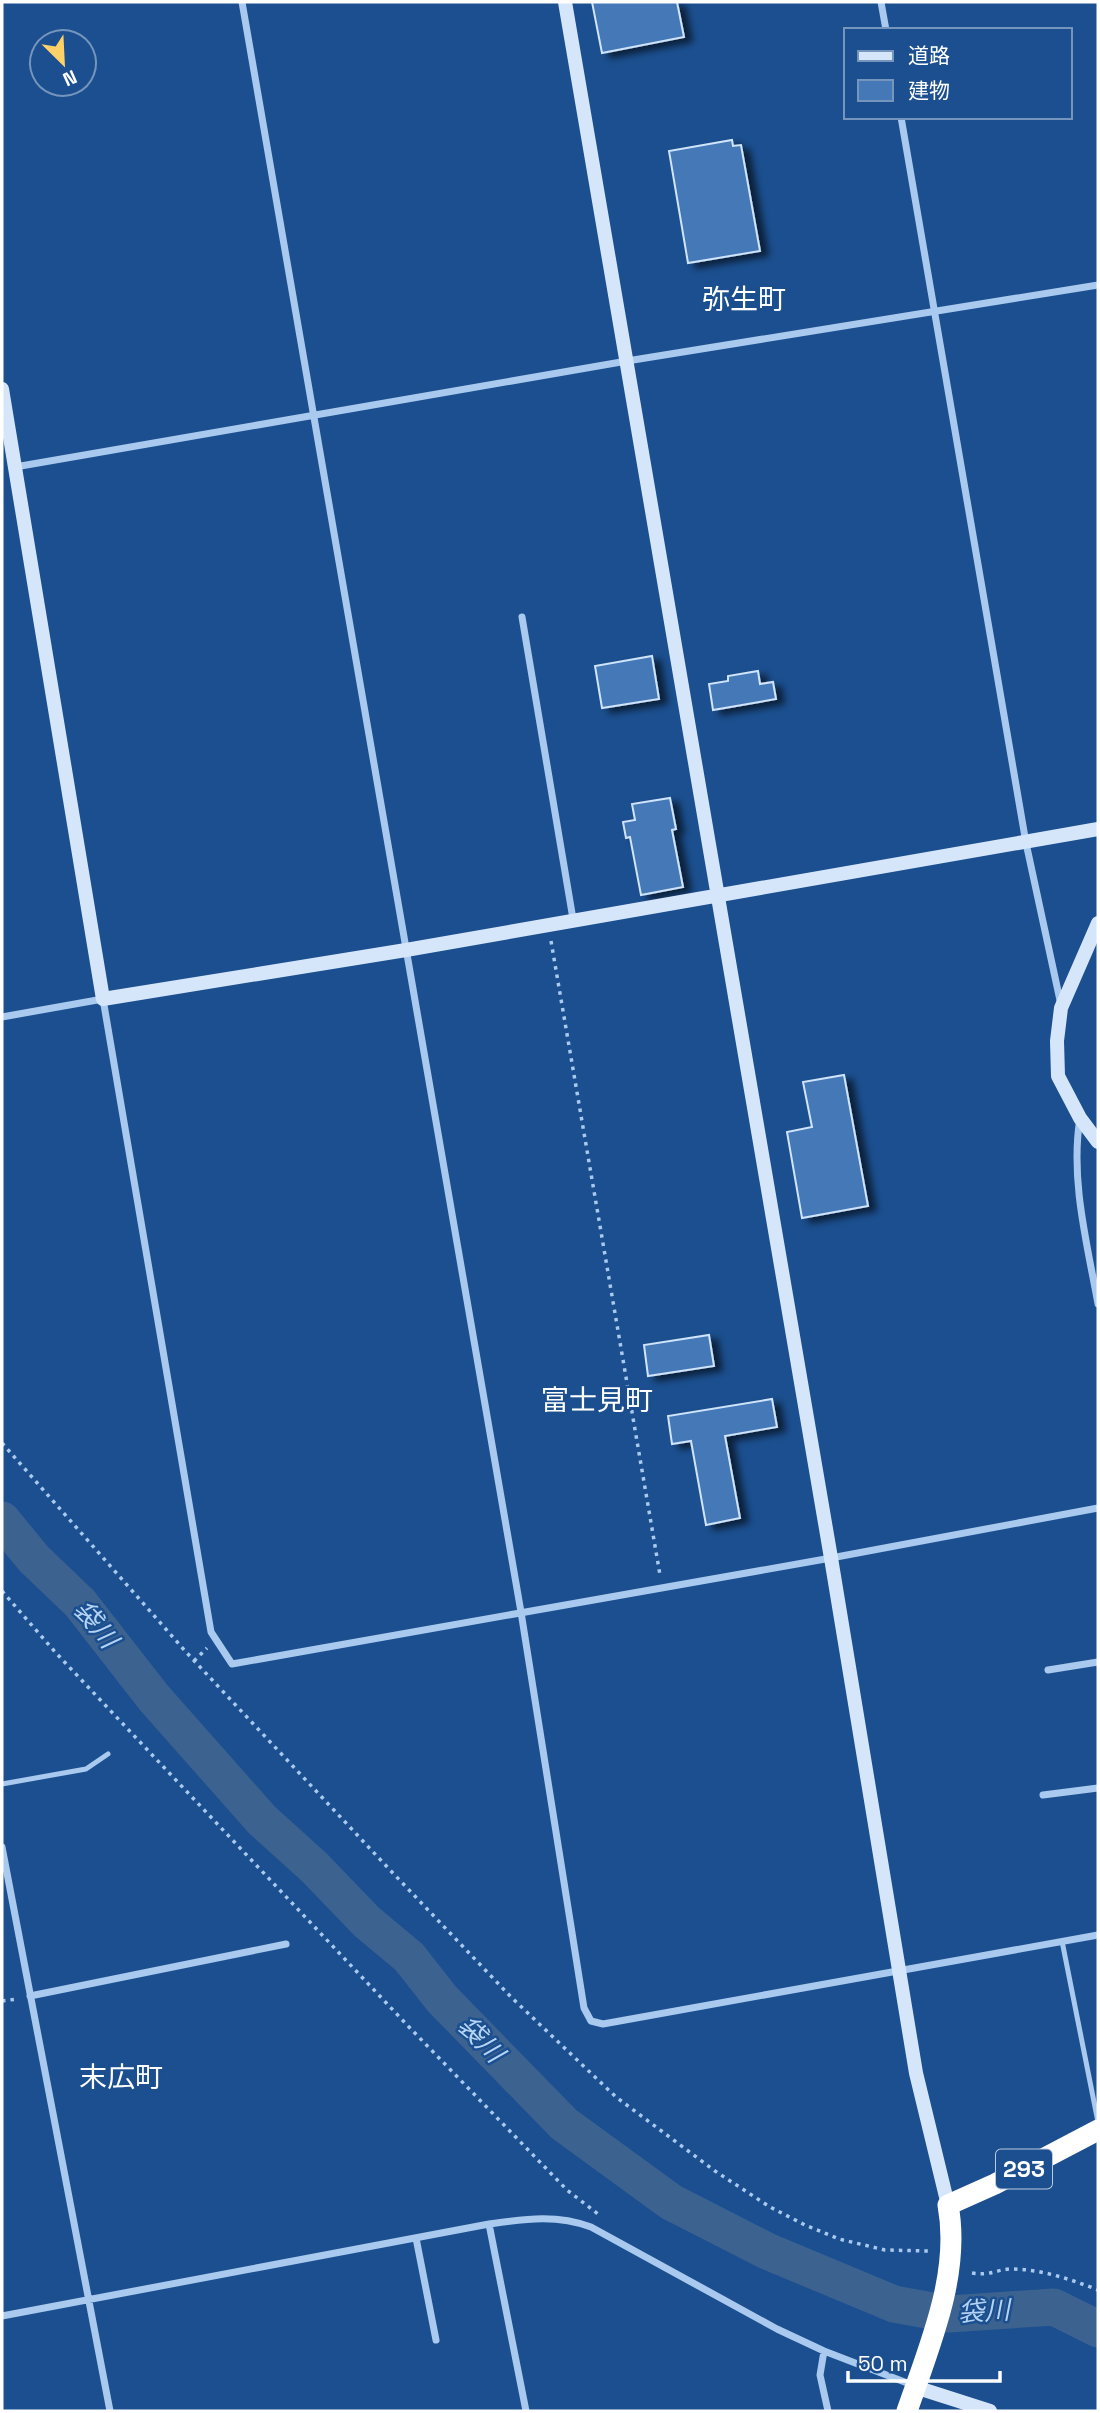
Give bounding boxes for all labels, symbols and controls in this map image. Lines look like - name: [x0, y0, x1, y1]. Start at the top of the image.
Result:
- north arrow: [28, 28, 98, 98]
- legend: [844, 28, 1072, 119]
- text: 道路: [908, 42, 950, 69]
- text: N: [59, 64, 81, 92]
- text: 建物: [908, 77, 950, 104]
- district label: 弥生町: [702, 281, 786, 317]
- district label: 富士見町: [541, 1382, 653, 1418]
- water label: 袋川: [66, 1593, 127, 1657]
- water label: 袋川: [451, 2008, 513, 2072]
- district label: 末広町: [79, 2059, 163, 2095]
- road number: 293: [996, 2150, 1052, 2188]
- water label: 袋川: [957, 2293, 1014, 2329]
- scale bar: [848, 2340, 1000, 2384]
- text: 50 m: [858, 2350, 908, 2377]

